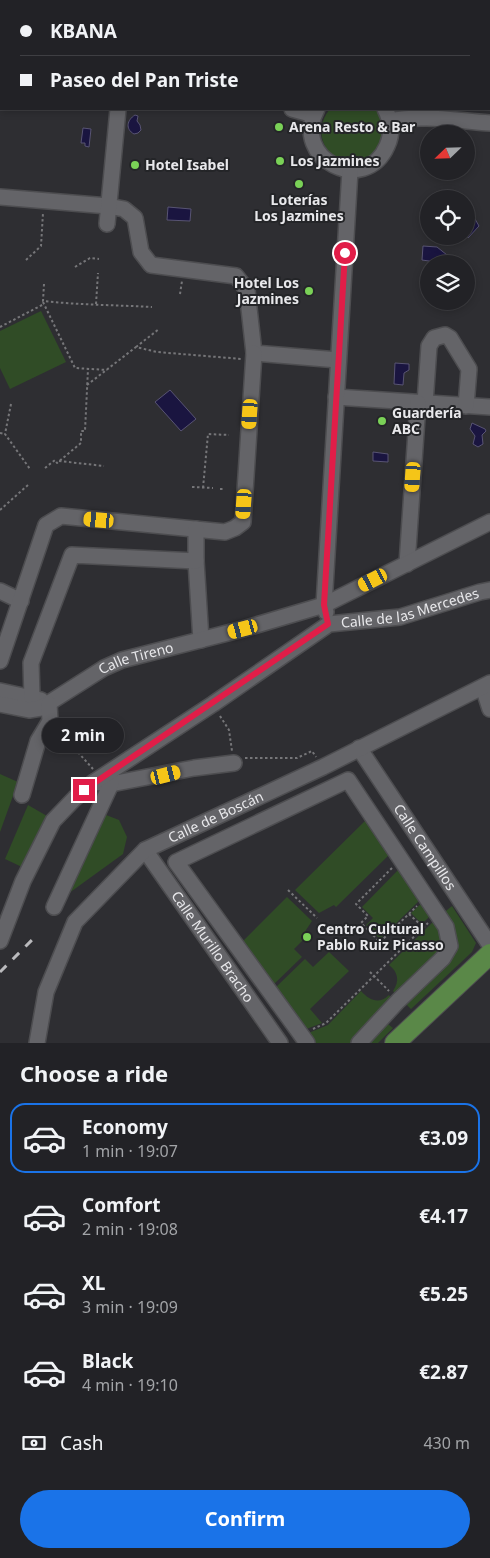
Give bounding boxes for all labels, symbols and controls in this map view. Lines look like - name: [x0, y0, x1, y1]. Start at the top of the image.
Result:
- text: KBANA: [50, 18, 117, 44]
- text: Paseo del Pan Triste: [50, 67, 239, 93]
- place label: Arena Resto & Bar: [289, 117, 416, 136]
- marker: Arena Resto & Bar: [273, 121, 285, 133]
- north arrow: [420, 125, 475, 180]
- map controls: [420, 125, 475, 310]
- place label: Los Jazmines: [290, 151, 380, 170]
- place label: Hotel Isabel: [145, 155, 229, 174]
- marker: Los Jazmines: [274, 155, 286, 167]
- marker: Hotel Isabel: [129, 159, 141, 171]
- marker: Loterías Los Jazmines: [293, 178, 305, 190]
- place label: Loterías Los Jazmines: [254, 190, 344, 225]
- button: locate: [420, 190, 475, 245]
- route start: [334, 242, 356, 264]
- button: layers: [420, 255, 475, 310]
- place label: Hotel Los Jazmines: [234, 273, 299, 308]
- marker: Hotel Los Jazmines: [303, 285, 315, 297]
- car: [241, 399, 258, 429]
- place label: Guardería ABC: [392, 403, 462, 438]
- marker: Guardería ABC: [376, 415, 388, 427]
- car: [404, 462, 421, 492]
- car: [235, 489, 252, 519]
- car: [83, 511, 114, 529]
- car: [356, 567, 389, 593]
- street label: Calle de las Mercedes: [340, 583, 481, 632]
- car: [226, 618, 259, 640]
- street label: Calle Tireno: [94, 637, 175, 678]
- callout: 2 min: [43, 718, 125, 752]
- text: 2 min: [61, 724, 105, 746]
- car: [149, 764, 182, 786]
- route end: [73, 779, 95, 801]
- street label: Calle de Boscán: [165, 786, 266, 847]
- street label: Calle Campillos: [390, 800, 461, 894]
- street label: Calle Murillo Bracho: [167, 887, 259, 1006]
- place label: Centro Cultural Pablo Ruiz Picasso: [317, 919, 444, 954]
- marker: Centro Cultural Pablo Ruiz Picasso: [301, 931, 313, 943]
- text: Choose a ride: [20, 1058, 168, 1088]
- text: Economy: [82, 1114, 168, 1140]
- icon: car: [22, 1116, 67, 1161]
- text: €3.09: [419, 1125, 468, 1151]
- text: 1 min · 19:07: [82, 1140, 178, 1162]
- text: Comfort: [82, 1192, 161, 1218]
- icon: car: [22, 1194, 67, 1239]
- text: €4.17: [419, 1203, 468, 1229]
- text: 2 min · 19:08: [82, 1218, 178, 1240]
- text: XL: [82, 1270, 105, 1296]
- icon: car: [22, 1272, 67, 1317]
- text: €5.25: [419, 1281, 468, 1307]
- text: 3 min · 19:09: [82, 1296, 178, 1318]
- text: Black: [82, 1348, 133, 1374]
- icon: car: [22, 1350, 67, 1395]
- text: €2.87: [419, 1359, 468, 1385]
- text: 4 min · 19:10: [82, 1374, 178, 1396]
- icon: cash: [20, 1429, 48, 1457]
- text: Cash: [60, 1430, 104, 1456]
- text: 430 m: [423, 1432, 470, 1454]
- button: Confirm: [20, 1490, 470, 1548]

